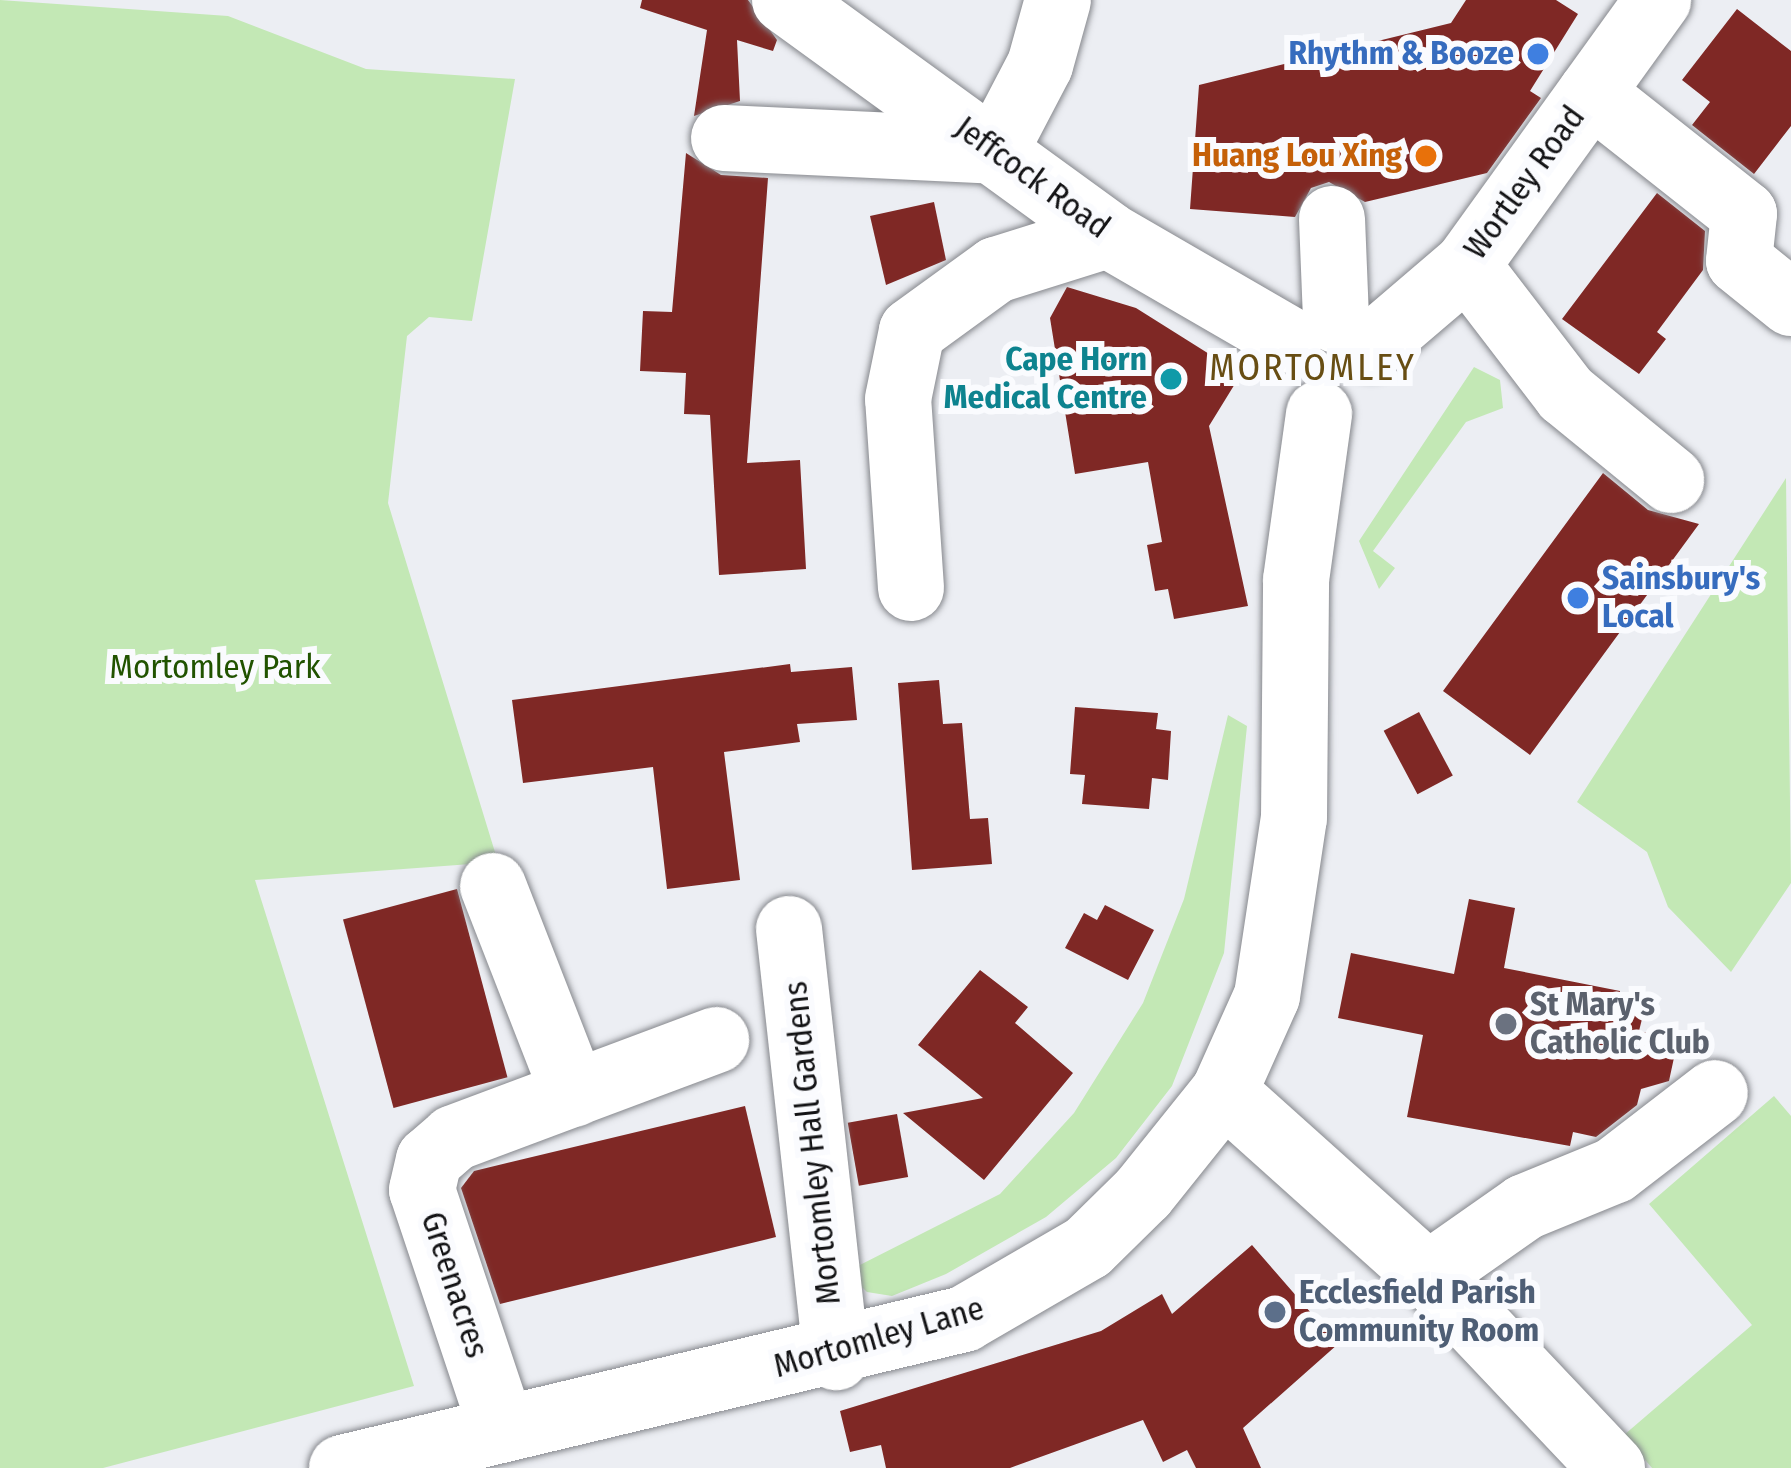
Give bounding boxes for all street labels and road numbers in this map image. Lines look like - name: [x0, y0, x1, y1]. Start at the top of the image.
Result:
- street label: Wortley Road: [1456, 99, 1594, 267]
- street label: Jeffcock Road: [947, 109, 1117, 247]
- street label: Mortomley Hall Gardens: [776, 979, 850, 1307]
- street label: Greenacres: [412, 1207, 496, 1363]
- street label: Mortomley Lane: [769, 1289, 989, 1387]

